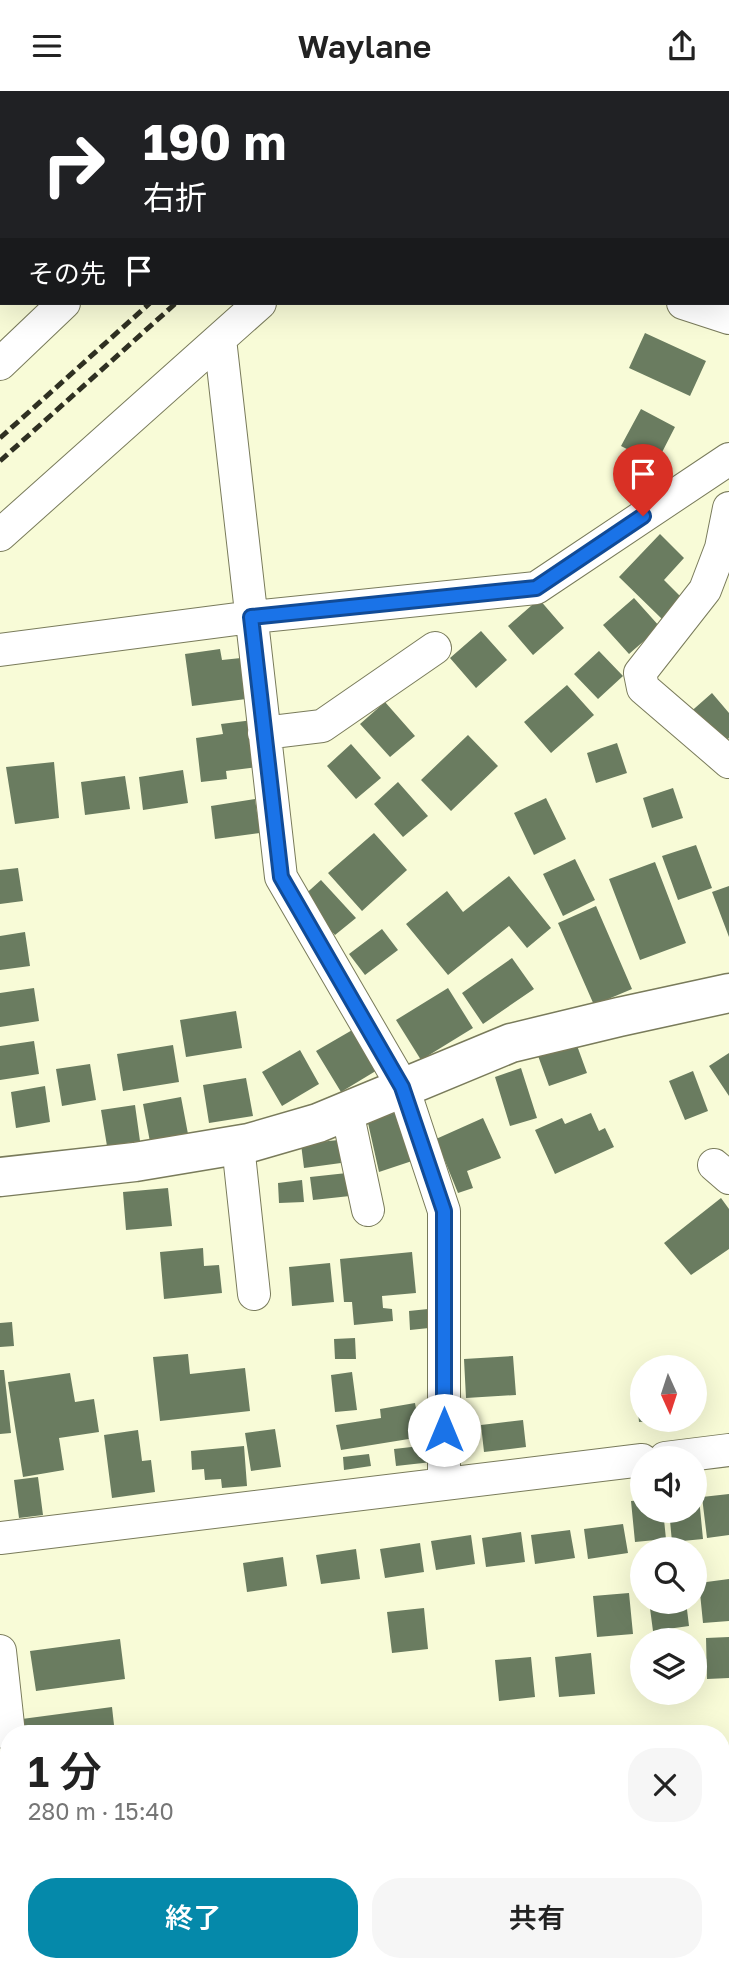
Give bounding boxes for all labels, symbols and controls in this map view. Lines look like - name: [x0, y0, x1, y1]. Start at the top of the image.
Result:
- icon: menu: [28, 27, 66, 65]
- text: Waylane: [298, 27, 431, 65]
- icon: share: [663, 27, 701, 65]
- text: 190 m: [143, 112, 286, 171]
- icon: right: [28, 119, 119, 210]
- text: 右折: [143, 178, 207, 216]
- icon: arrive: [120, 252, 158, 290]
- text: その先: [28, 258, 106, 289]
- pin: [613, 444, 673, 516]
- icon: arrive: [624, 455, 662, 493]
- north arrow: [630, 1355, 707, 1431]
- map controls: [630, 1355, 707, 1705]
- position arrow: [407, 1393, 481, 1467]
- button: sound: [630, 1446, 707, 1523]
- button: search: [630, 1537, 707, 1614]
- button: layers: [630, 1628, 707, 1705]
- text: 1 分: [28, 1746, 102, 1796]
- button: close: [628, 1748, 702, 1822]
- text: 280 m · 15:40: [28, 1797, 174, 1825]
- button: 終了: [28, 1878, 358, 1958]
- button: 共有: [372, 1878, 702, 1958]

